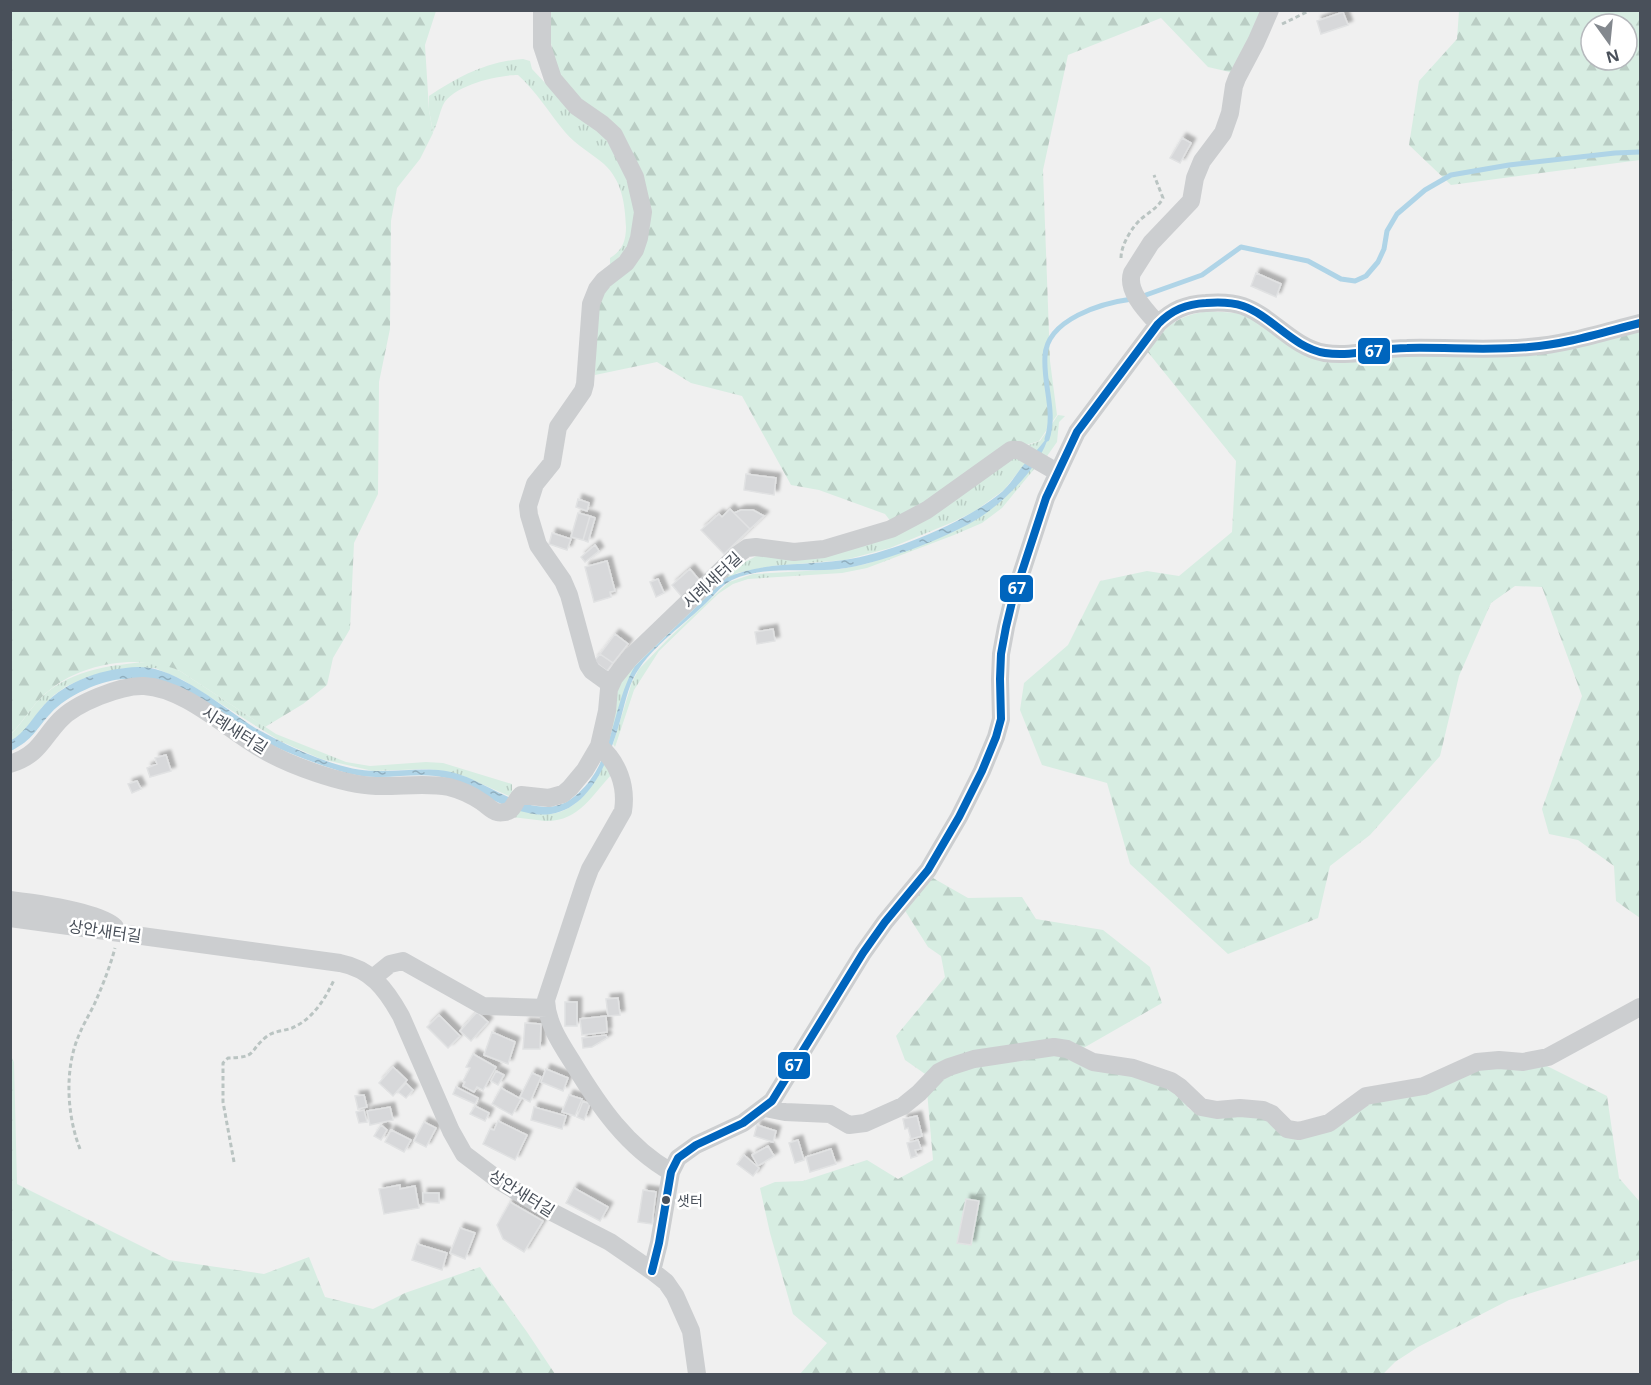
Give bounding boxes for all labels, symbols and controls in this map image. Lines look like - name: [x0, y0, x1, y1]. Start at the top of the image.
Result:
- north arrow: [1579, 12, 1639, 72]
- text: N: [1604, 44, 1622, 69]
- line badge: 67: [1357, 337, 1391, 365]
- text: 67: [1365, 340, 1383, 362]
- street label: 시례새터길: [678, 547, 746, 613]
- line badge: 67: [999, 574, 1034, 603]
- text: 67: [1008, 577, 1026, 599]
- street label: 시례새터길: [198, 701, 272, 759]
- street label: 상안새터길: [67, 915, 143, 947]
- line badge: 67: [777, 1051, 811, 1080]
- text: 67: [785, 1054, 803, 1076]
- street label: 상안새터길: [485, 1164, 559, 1222]
- place label: 샛터: [677, 1191, 703, 1210]
- marker: 샛터: [660, 1194, 672, 1206]

